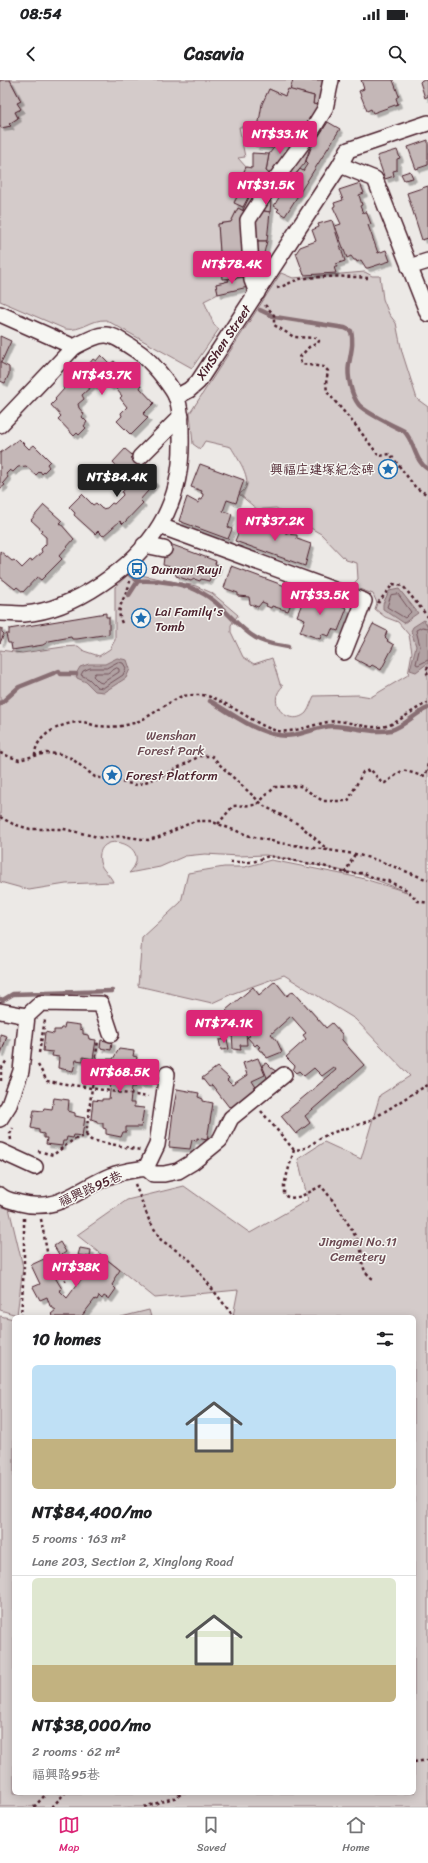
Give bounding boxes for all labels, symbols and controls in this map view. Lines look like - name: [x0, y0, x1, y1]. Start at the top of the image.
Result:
- text: 08:54: [20, 1, 62, 27]
- text: Casavia: [184, 38, 244, 70]
- icon: back: [20, 43, 42, 65]
- icon: search: [386, 43, 408, 65]
- pin: NT$33.1K: [239, 121, 321, 155]
- text: NT$33.1K: [252, 122, 308, 145]
- pin: NT$31.5K: [225, 172, 307, 206]
- text: NT$31.5K: [237, 173, 295, 196]
- pin: NT$78.4K: [191, 251, 273, 285]
- text: NT$78.4K: [202, 252, 262, 275]
- street label: XinShen Street: [189, 299, 258, 385]
- pin: NT$43.7K: [61, 362, 143, 396]
- text: NT$43.7K: [72, 363, 132, 386]
- place label: 興福庄建塚紀念碑: [270, 458, 374, 481]
- place icon: 興福庄建塚紀念碑: [377, 458, 399, 480]
- pin: NT$84.4K: [76, 464, 158, 498]
- text: NT$84.4K: [87, 465, 147, 488]
- pin: NT$37.2K: [234, 508, 316, 542]
- text: NT$37.2K: [246, 509, 304, 532]
- bus stop icon: Dunnan Ruyi: [126, 558, 148, 580]
- place label: Dunnan Ruyi: [151, 558, 222, 581]
- pin: NT$33.5K: [279, 582, 361, 616]
- text: NT$33.5K: [291, 583, 349, 606]
- place label: Lai Family's Tomb: [155, 600, 224, 638]
- place icon: Lai Family's Tomb: [130, 607, 152, 629]
- park label: Wenshan Forest Park: [138, 724, 205, 762]
- place icon: Forest Platform: [101, 764, 123, 786]
- place label: Forest Platform: [126, 764, 218, 787]
- pin: NT$74.1K: [183, 1010, 265, 1044]
- text: NT$74.1K: [195, 1011, 253, 1034]
- pin: NT$68.5K: [79, 1059, 161, 1093]
- text: NT$68.5K: [90, 1060, 150, 1083]
- street label: 福興路95巷: [54, 1164, 126, 1213]
- park label: Jingmei No.11 Cemetery: [318, 1230, 397, 1268]
- pin: NT$38K: [43, 1254, 109, 1288]
- text: NT$38K: [52, 1255, 100, 1278]
- text: 10 homes: [32, 1324, 101, 1354]
- icon: filters: [374, 1328, 396, 1350]
- icon: home: [178, 1391, 250, 1463]
- text: NT$84,400/mo: [32, 1497, 152, 1527]
- text: 5 rooms · 163 m²: [32, 1527, 126, 1550]
- text: Lane 203, Section 2, Xinglong Road: [32, 1550, 233, 1573]
- icon: home: [178, 1604, 250, 1676]
- text: NT$38,000/mo: [32, 1710, 151, 1740]
- text: 2 rooms · 62 m²: [32, 1740, 120, 1763]
- text: 福興路95巷: [32, 1763, 100, 1786]
- tab: Map: [58, 1814, 80, 1857]
- tab: Saved: [197, 1814, 226, 1857]
- tab: Home: [342, 1814, 370, 1857]

